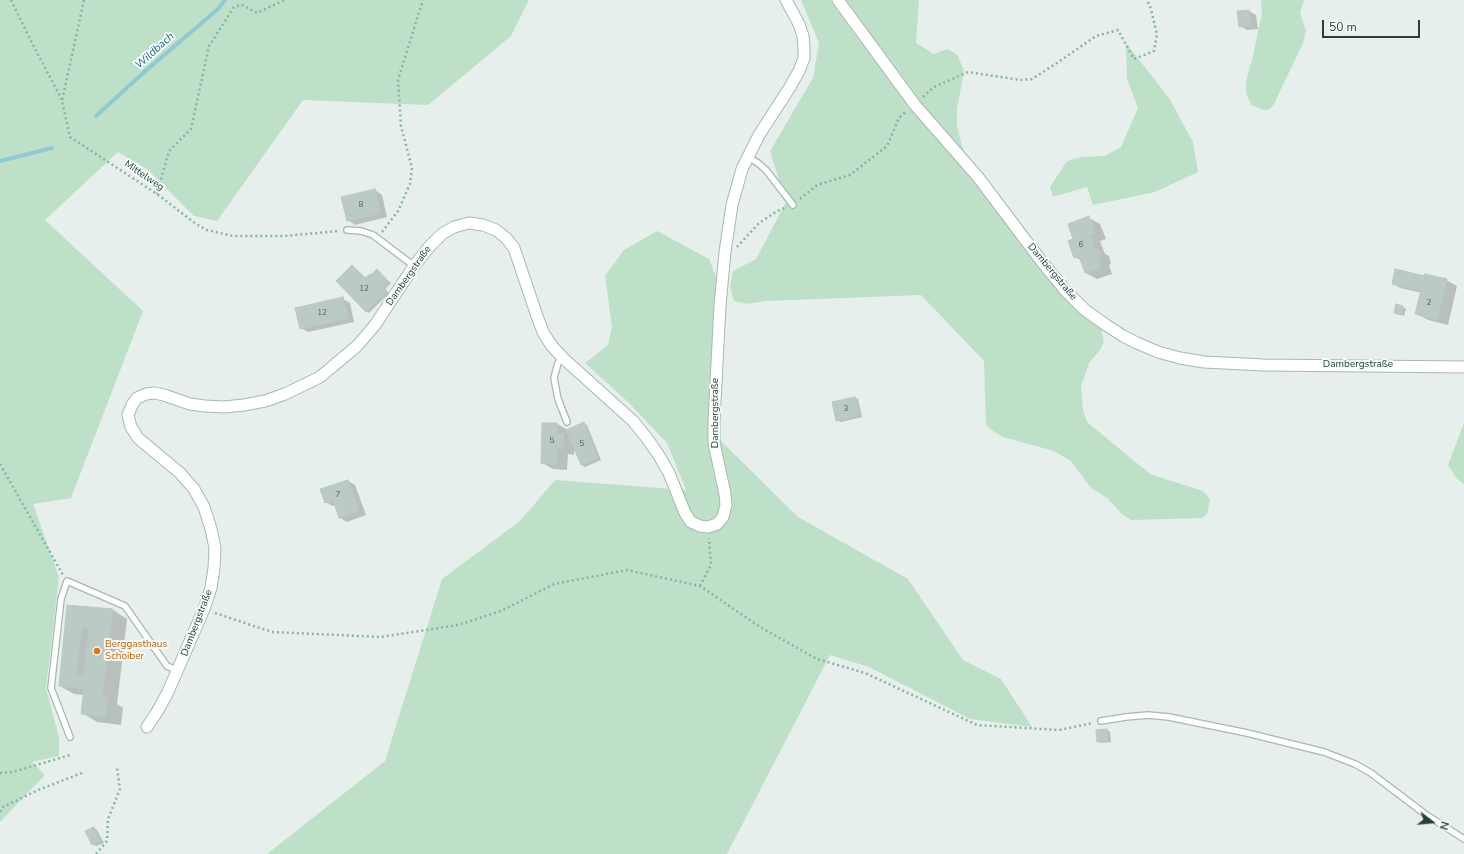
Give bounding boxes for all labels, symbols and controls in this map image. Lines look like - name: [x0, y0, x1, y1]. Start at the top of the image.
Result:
- scale bar: [1324, 12, 1422, 38]
- text: 50 m: [1329, 19, 1357, 35]
- water label: Wildbach: [133, 30, 177, 72]
- street label: Mittelweg: [122, 158, 166, 194]
- house number: 8: [359, 200, 363, 210]
- house number: 6: [1079, 240, 1083, 250]
- street label: Dambergstraße: [1025, 241, 1079, 303]
- street label: Dambergstraße: [384, 244, 434, 308]
- house number: 12: [359, 284, 369, 294]
- house number: 2: [1427, 298, 1431, 308]
- house number: 12: [317, 308, 327, 318]
- street label: Dambergstraße: [1323, 359, 1393, 371]
- street label: Dambergstraße: [710, 378, 722, 448]
- house number: 3: [844, 404, 848, 414]
- house number: 5: [550, 436, 554, 446]
- house number: 5: [580, 439, 584, 449]
- house number: 7: [336, 490, 340, 500]
- street label: Dambergstraße: [179, 588, 215, 658]
- place label: Berggasthaus Schoiber: [105, 639, 167, 662]
- marker: Berggasthaus Schoiber: [92, 646, 102, 656]
- north arrow: [1412, 802, 1452, 842]
- text: N: [1436, 819, 1452, 831]

